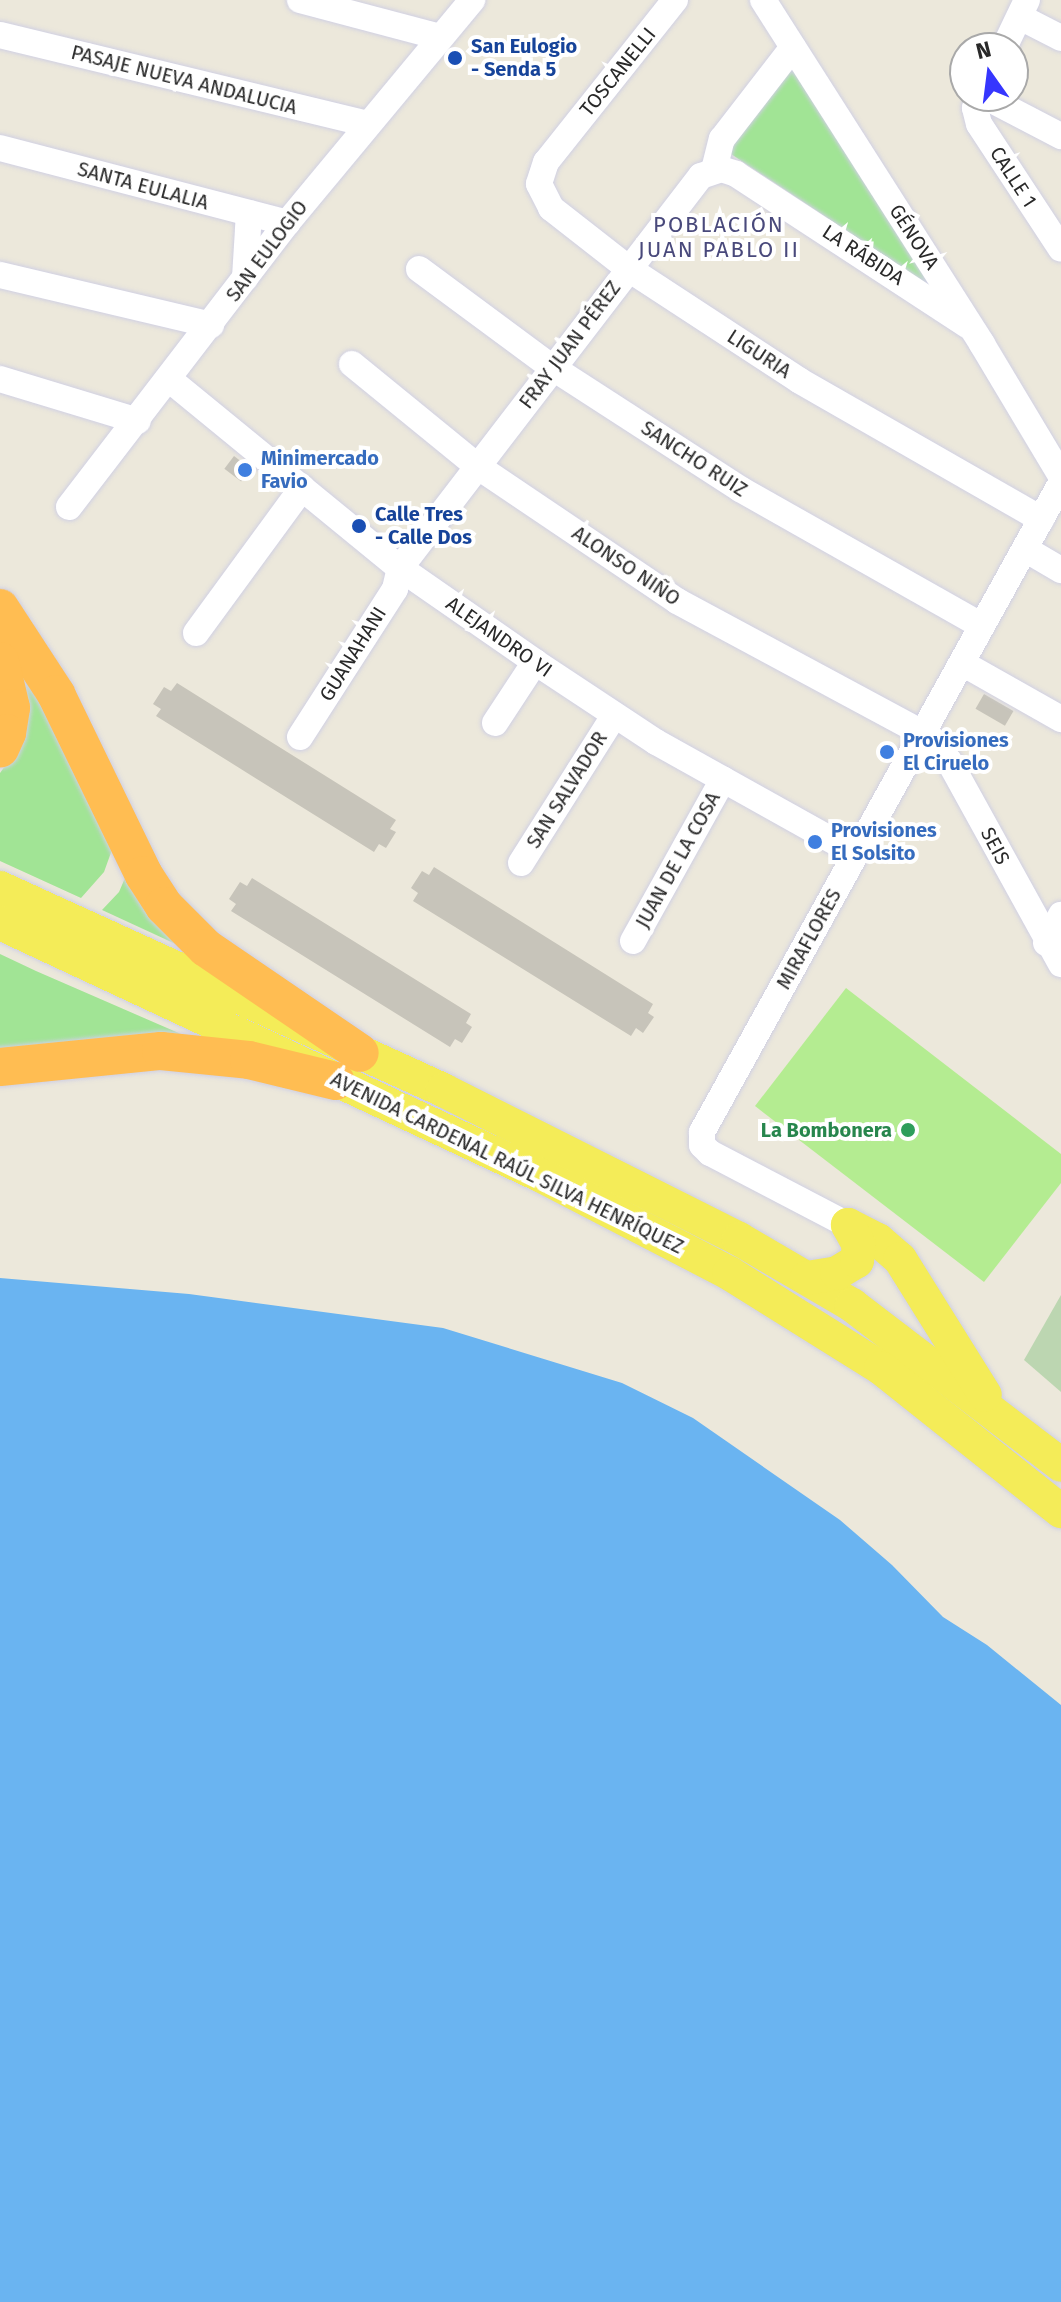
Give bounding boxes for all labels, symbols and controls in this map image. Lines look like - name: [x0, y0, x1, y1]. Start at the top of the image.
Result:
- street label: TOSCANELLI: [575, 23, 661, 121]
- north arrow: [949, 32, 1029, 112]
- place label: San Eulogio - Senda 5: [471, 34, 577, 81]
- text: N: [973, 35, 994, 65]
- street label: PASAJE NUEVA ANDALUCIA: [69, 40, 299, 120]
- marker: San Eulogio - Senda 5: [446, 49, 464, 67]
- street label: CALLE 1: [985, 142, 1041, 212]
- street label: SANTA EULALIA: [75, 157, 211, 215]
- street label: SAN EULOGIO: [221, 196, 313, 306]
- street label: GÉNOVA: [884, 200, 944, 274]
- district label: POBLACIÓN JUAN PABLO II: [638, 211, 800, 262]
- street label: LA RÁBIDA: [818, 220, 908, 290]
- street label: FRAY JUAN PÉREZ: [514, 276, 626, 414]
- street label: LIGURIA: [723, 325, 795, 383]
- street label: SANCHO RUIZ: [637, 416, 751, 502]
- place label: Minimercado Favio: [261, 446, 379, 493]
- marker: Minimercado Favio: [236, 461, 254, 479]
- place label: Calle Tres - Calle Dos: [375, 502, 472, 549]
- marker: Calle Tres - Calle Dos: [350, 517, 368, 535]
- street label: ALONSO NIÑO: [567, 521, 685, 611]
- street label: ALEJANDRO VI: [441, 592, 557, 682]
- street label: GUANAHANI: [315, 602, 391, 706]
- street label: SAN SALVADOR: [522, 727, 612, 853]
- place label: Provisiones El Ciruelo: [903, 728, 1009, 775]
- marker: Provisiones El Ciruelo: [878, 743, 896, 761]
- street label: JUAN DE LA COSA: [631, 788, 725, 932]
- place label: Provisiones El Solsito: [831, 818, 937, 865]
- street label: SEIS: [975, 823, 1015, 869]
- marker: Provisiones El Solsito: [806, 833, 824, 851]
- street label: MIRAFLORES: [772, 885, 846, 993]
- street label: AVENIDA CARDENAL RAÚL SILVA HENRÍQUEZ: [327, 1067, 687, 1259]
- place label: La Bombonera: [761, 1118, 892, 1142]
- marker: La Bombonera: [899, 1121, 917, 1139]

